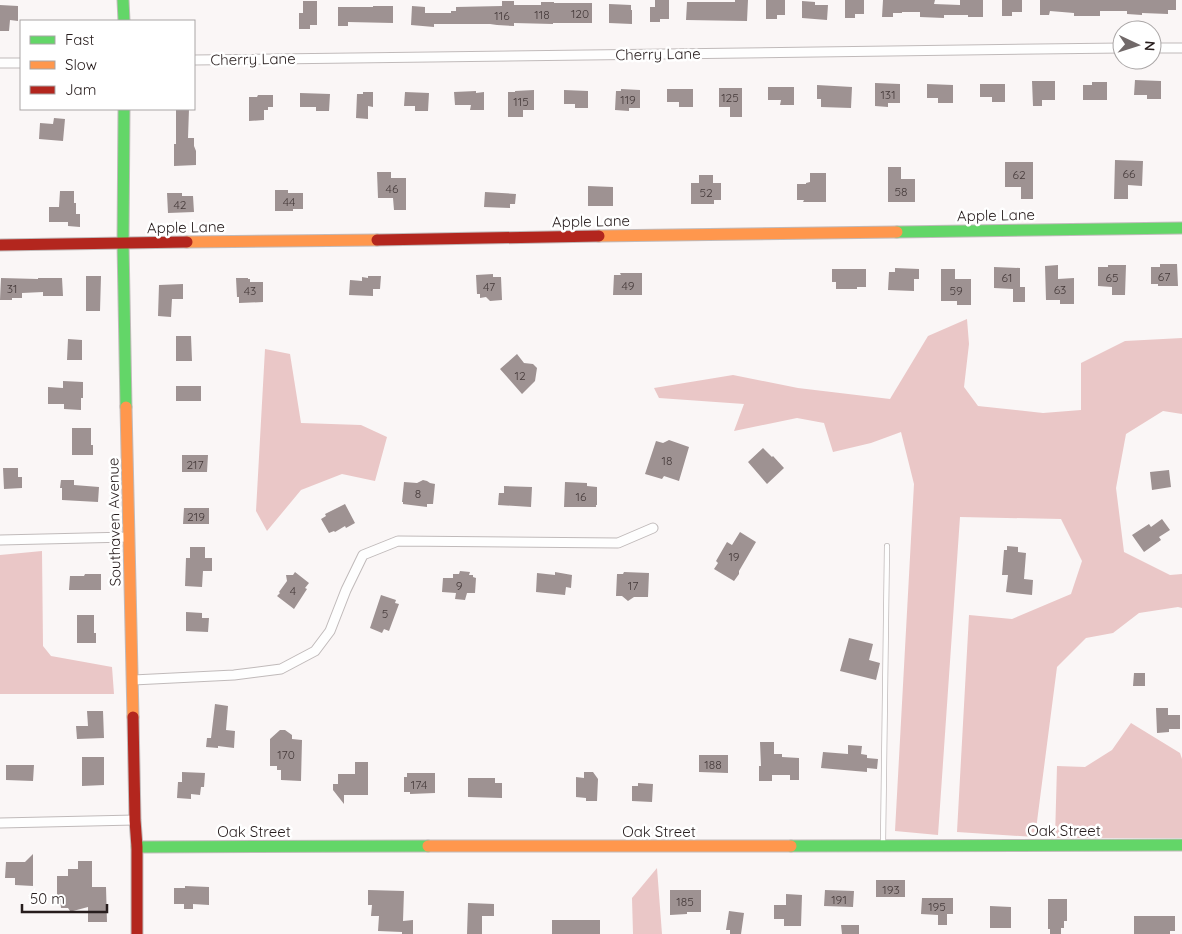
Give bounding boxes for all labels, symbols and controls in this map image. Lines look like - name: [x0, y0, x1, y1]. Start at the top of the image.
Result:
- house number: 120: [571, 6, 589, 21]
- house number: 118: [534, 7, 550, 22]
- house number: 116: [494, 8, 510, 23]
- legend: [20, 20, 195, 110]
- north arrow: [1112, 20, 1162, 70]
- text: Fast: [65, 30, 94, 49]
- text: N: [1141, 40, 1159, 52]
- street label: Cherry Lane: [615, 44, 701, 64]
- street label: Cherry Lane: [210, 49, 296, 69]
- text: Slow: [65, 55, 97, 74]
- text: Jam: [65, 80, 96, 99]
- house number: 131: [880, 87, 896, 102]
- house number: 125: [721, 90, 739, 105]
- house number: 119: [620, 92, 636, 107]
- house number: 115: [513, 94, 529, 109]
- house number: 66: [1123, 166, 1136, 181]
- house number: 62: [1012, 167, 1026, 182]
- house number: 46: [386, 181, 399, 196]
- house number: 58: [894, 184, 908, 199]
- house number: 52: [699, 185, 713, 200]
- house number: 44: [283, 194, 295, 209]
- house number: 42: [174, 197, 187, 212]
- street label: Apple Lane: [957, 205, 1035, 225]
- street label: Apple Lane: [552, 211, 630, 231]
- street label: Apple Lane: [147, 217, 225, 237]
- house number: 67: [1158, 269, 1170, 284]
- house number: 61: [1002, 270, 1012, 285]
- house number: 65: [1106, 270, 1119, 285]
- house number: 49: [622, 278, 635, 293]
- house number: 47: [483, 279, 495, 294]
- house number: 31: [7, 281, 17, 296]
- house number: 63: [1054, 282, 1066, 297]
- house number: 43: [244, 283, 256, 298]
- house number: 59: [949, 283, 963, 298]
- house number: 12: [514, 368, 526, 383]
- house number: 18: [662, 453, 672, 468]
- street label: Southaven Avenue: [103, 457, 125, 587]
- house number: 217: [186, 457, 204, 472]
- house number: 8: [415, 486, 421, 501]
- house number: 16: [576, 489, 587, 504]
- house number: 219: [187, 509, 205, 524]
- house number: 19: [728, 549, 740, 564]
- house number: 9: [456, 578, 463, 593]
- house number: 17: [628, 578, 638, 593]
- house number: 4: [290, 583, 296, 598]
- house number: 5: [382, 606, 388, 621]
- house number: 170: [277, 747, 295, 762]
- house number: 188: [704, 757, 722, 772]
- house number: 174: [411, 777, 427, 792]
- street label: Oak Street: [1027, 821, 1101, 840]
- street label: Oak Street: [217, 822, 291, 841]
- street label: Oak Street: [622, 822, 696, 841]
- scale bar: [22, 882, 108, 914]
- house number: 193: [882, 882, 900, 897]
- text: 50 m: [30, 889, 65, 908]
- house number: 191: [831, 892, 847, 907]
- house number: 185: [676, 894, 694, 909]
- house number: 195: [928, 899, 946, 914]

